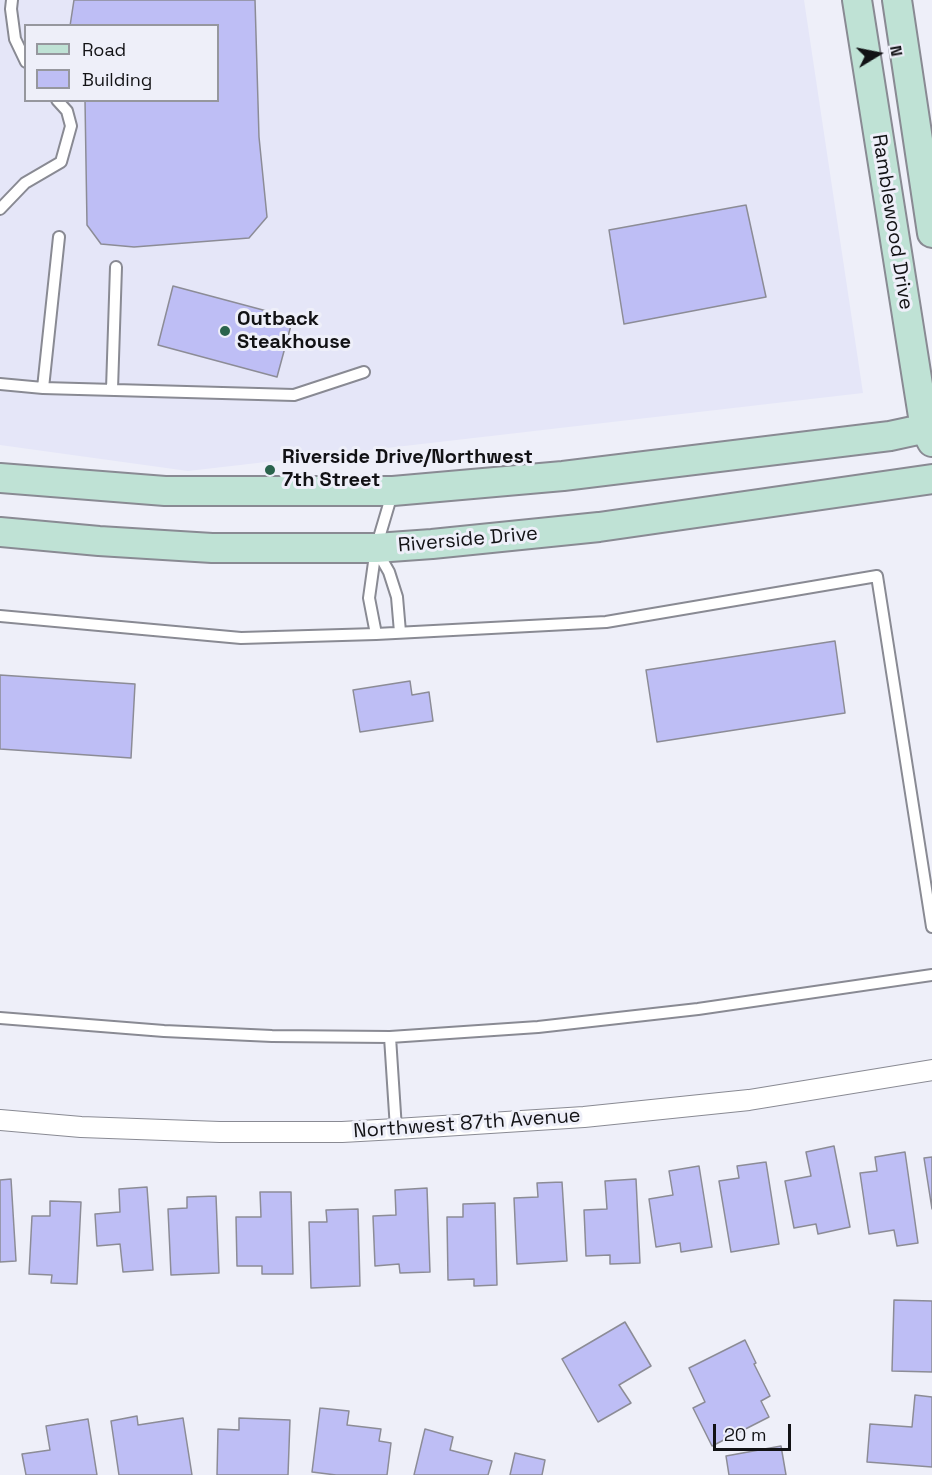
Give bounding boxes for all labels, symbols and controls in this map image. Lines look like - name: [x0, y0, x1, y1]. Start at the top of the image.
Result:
- legend: [24, 24, 219, 102]
- north arrow: [848, 24, 908, 84]
- text: Road: [82, 38, 126, 61]
- text: N: [885, 44, 907, 58]
- text: Building: [82, 68, 152, 91]
- street label: Ramblewood Drive: [866, 133, 918, 311]
- place label: Outback Steakhouse: [237, 308, 351, 355]
- marker: Outback Steakhouse: [218, 324, 232, 338]
- place label: Riverside Drive/Northwest 7th Street: [282, 446, 533, 493]
- marker: Riverside Drive/Northwest 7th Street: [263, 463, 277, 477]
- street label: Riverside Drive: [397, 522, 539, 558]
- street label: Northwest 87th Avenue: [353, 1104, 581, 1144]
- scale bar: [716, 1412, 794, 1450]
- text: 20 m: [724, 1423, 767, 1446]

